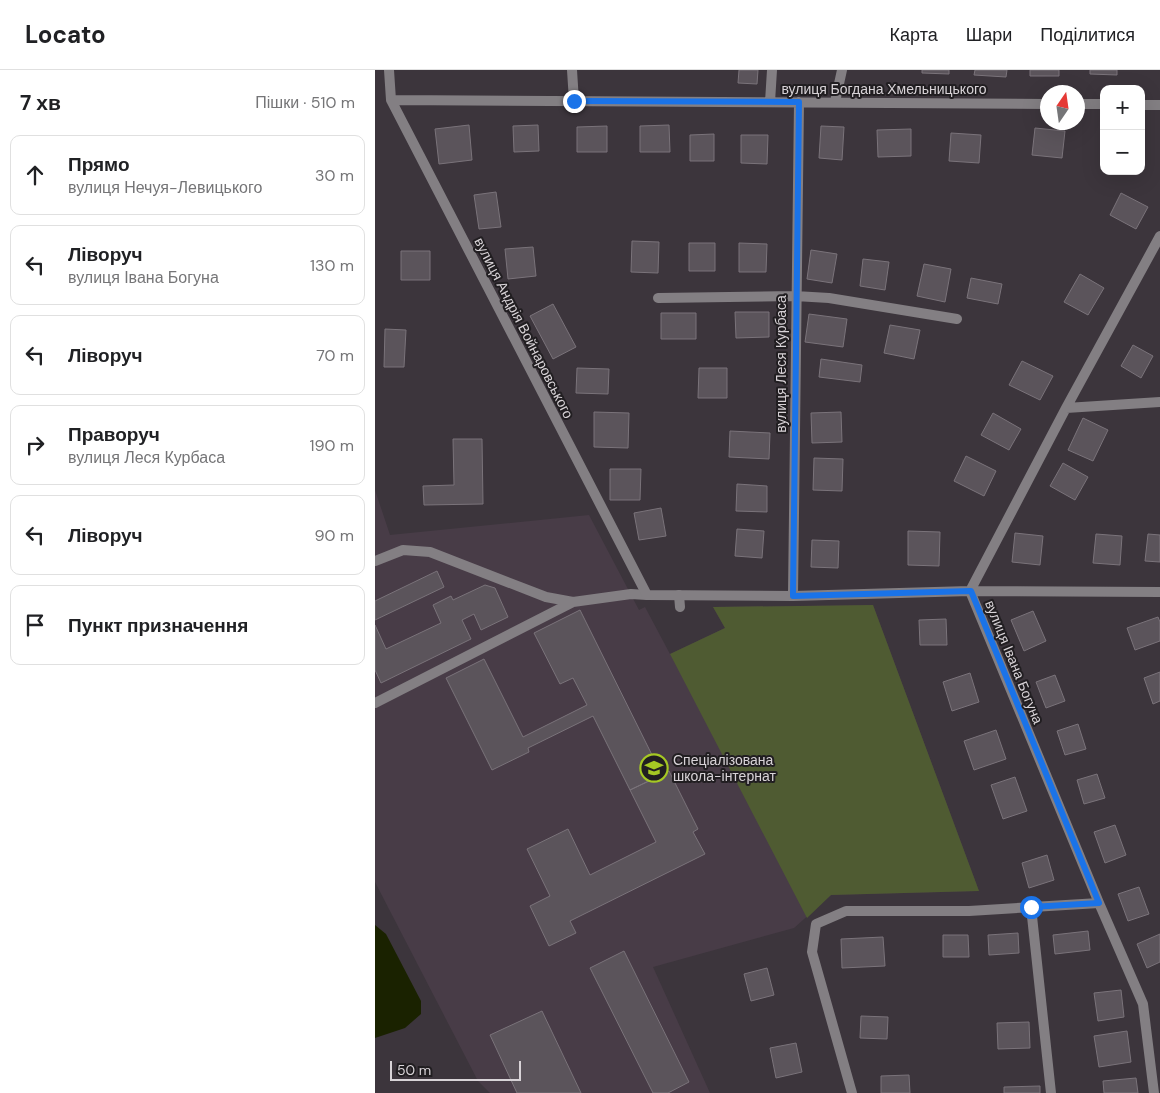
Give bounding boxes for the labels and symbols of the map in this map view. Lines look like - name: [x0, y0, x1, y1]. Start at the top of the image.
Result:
- street label: вулиця Богдана Хмельницького: [781, 80, 987, 98]
- north arrow: [1040, 85, 1085, 130]
- route end: [563, 90, 586, 113]
- street label: вулиця Андрія Войнаровського: [470, 234, 578, 422]
- street label: вулиця Леся Курбаса: [772, 295, 790, 433]
- street label: вулиця Івана Богуна: [981, 597, 1047, 727]
- place label: Спеціалізована школа-інтернат: [673, 751, 776, 785]
- school or university icon: Спеціалізована школа-інтернат: [639, 753, 669, 783]
- route start: [1020, 896, 1043, 919]
- scale bar: [390, 1058, 521, 1081]

